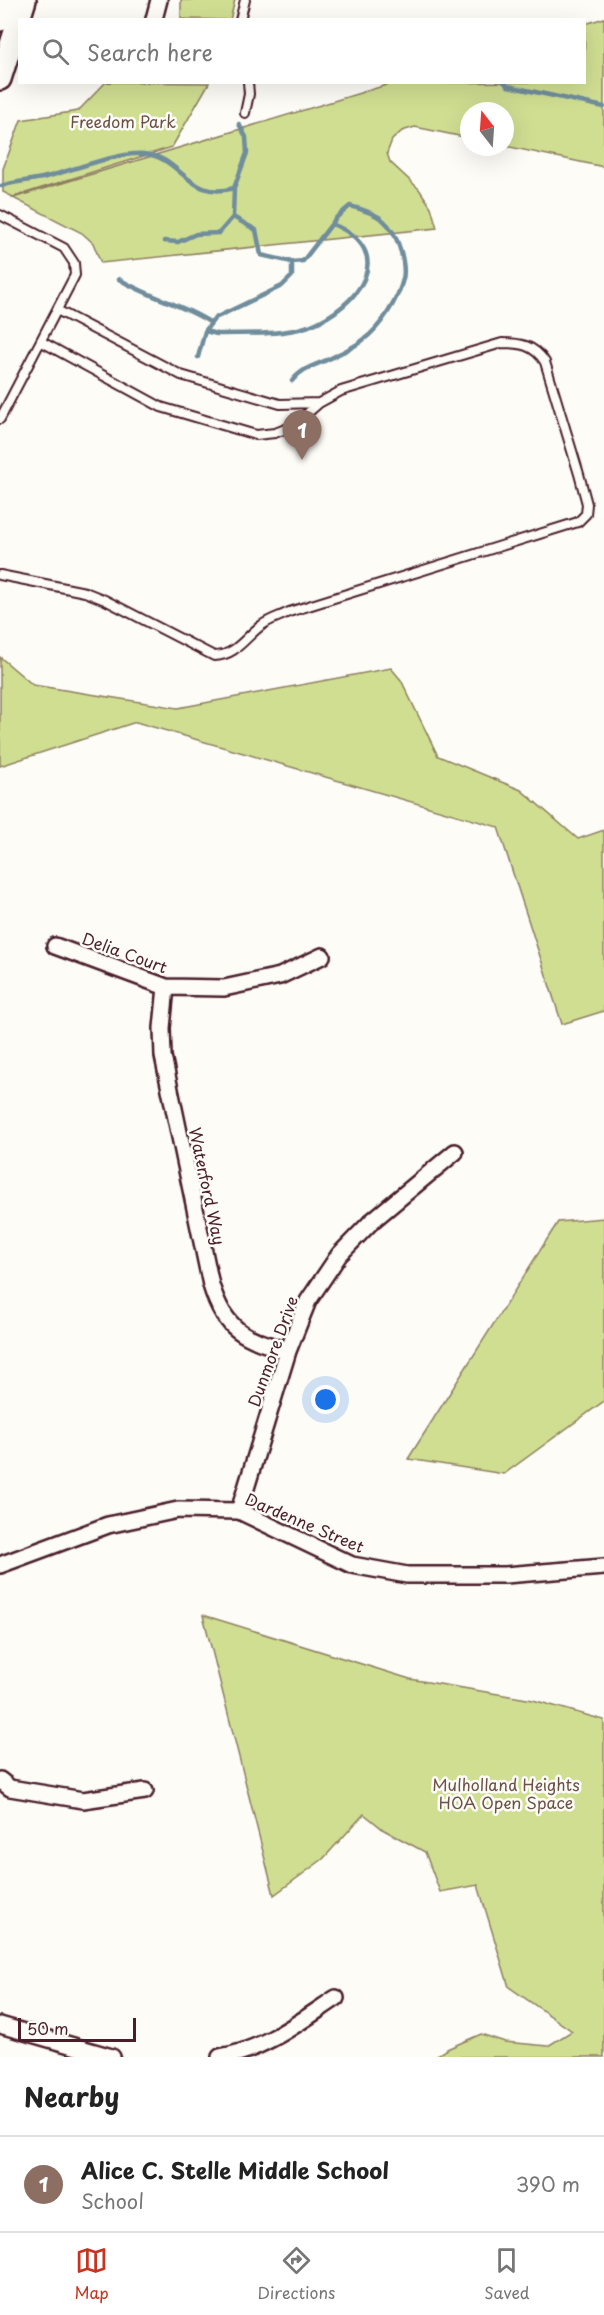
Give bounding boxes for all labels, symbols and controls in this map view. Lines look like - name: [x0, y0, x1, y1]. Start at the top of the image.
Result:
- search box: [18, 18, 586, 84]
- icon: search: [39, 35, 72, 68]
- text: Search here: [87, 35, 213, 68]
- north arrow: [460, 102, 514, 156]
- park label: Freedom Park: [70, 109, 176, 133]
- pin: 1: [282, 410, 322, 460]
- street label: Delia Court: [79, 926, 171, 979]
- street label: Waterford Way: [184, 1125, 232, 1247]
- street label: Dunmore Drive: [241, 1292, 303, 1410]
- your location: [311, 1385, 340, 1414]
- street label: Dardenne Street: [242, 1486, 369, 1558]
- park label: Mulholland Heights HOA Open Space: [432, 1772, 580, 1814]
- scale bar: [18, 2015, 136, 2042]
- text: 50 m: [27, 2016, 68, 2040]
- text: Nearby: [24, 2077, 119, 2116]
- text: Alice C. Stelle Middle School: [81, 2153, 389, 2186]
- text: 1: [39, 2169, 48, 2199]
- text: 390 m: [516, 2169, 580, 2199]
- text: School: [81, 2186, 144, 2216]
- tab: Map: [74, 2244, 109, 2304]
- tab: Directions: [257, 2244, 335, 2304]
- tab: Saved: [484, 2244, 530, 2304]

